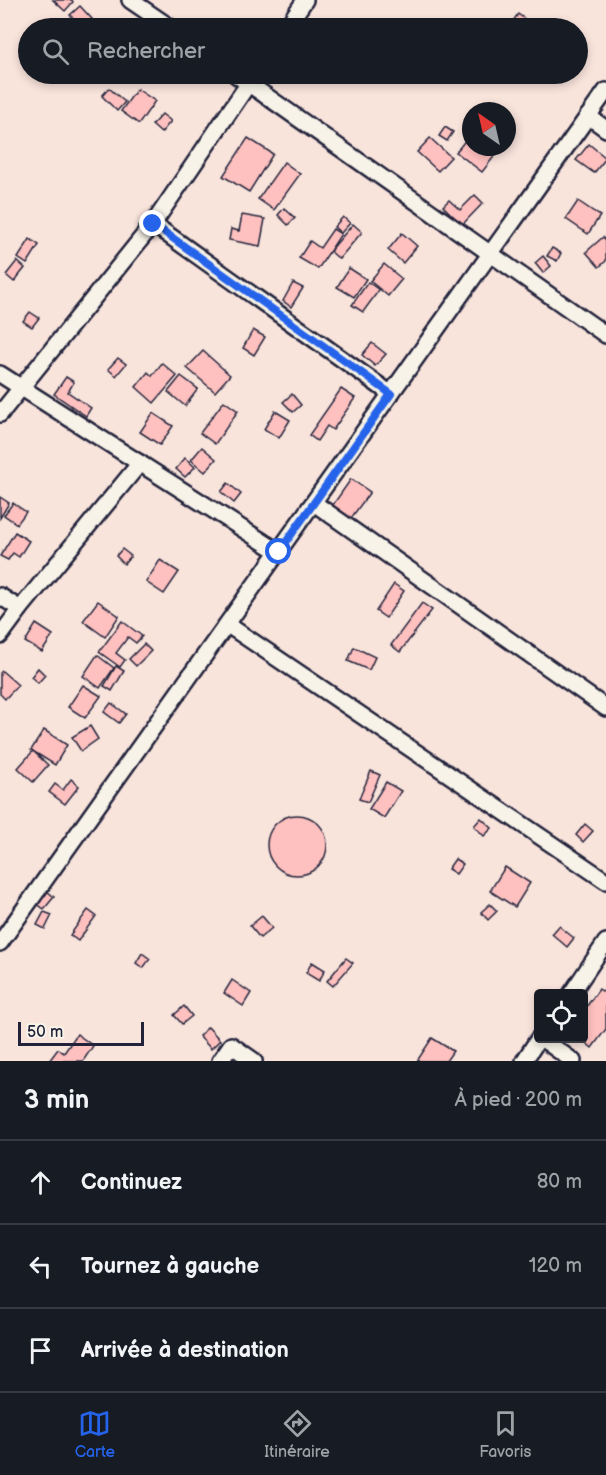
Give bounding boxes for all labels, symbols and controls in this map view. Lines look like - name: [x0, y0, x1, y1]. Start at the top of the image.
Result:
- search box: [18, 18, 588, 84]
- icon: search: [39, 35, 72, 68]
- text: Rechercher: [87, 38, 205, 65]
- north arrow: [462, 102, 516, 156]
- route end: [139, 210, 165, 236]
- route start: [265, 538, 291, 564]
- map controls: [534, 989, 588, 1043]
- button: locate: [534, 989, 588, 1043]
- scale bar: [18, 1019, 144, 1046]
- text: 50 m: [27, 1023, 63, 1042]
- text: 3 min: [24, 1085, 89, 1116]
- text: À pied · 200 m: [454, 1088, 582, 1112]
- icon: ahead: [24, 1166, 57, 1199]
- text: Continuez: [81, 1169, 182, 1196]
- text: 80 m: [537, 1170, 582, 1194]
- icon: left: [24, 1250, 57, 1283]
- text: Tournez à gauche: [81, 1253, 259, 1280]
- text: 120 m: [529, 1254, 582, 1278]
- icon: arrive: [24, 1334, 57, 1367]
- text: Arrivée à destination: [81, 1337, 289, 1364]
- tab: Carte: [75, 1407, 115, 1462]
- tab: Itinéraire: [264, 1407, 330, 1462]
- tab: Favoris: [479, 1407, 531, 1462]

